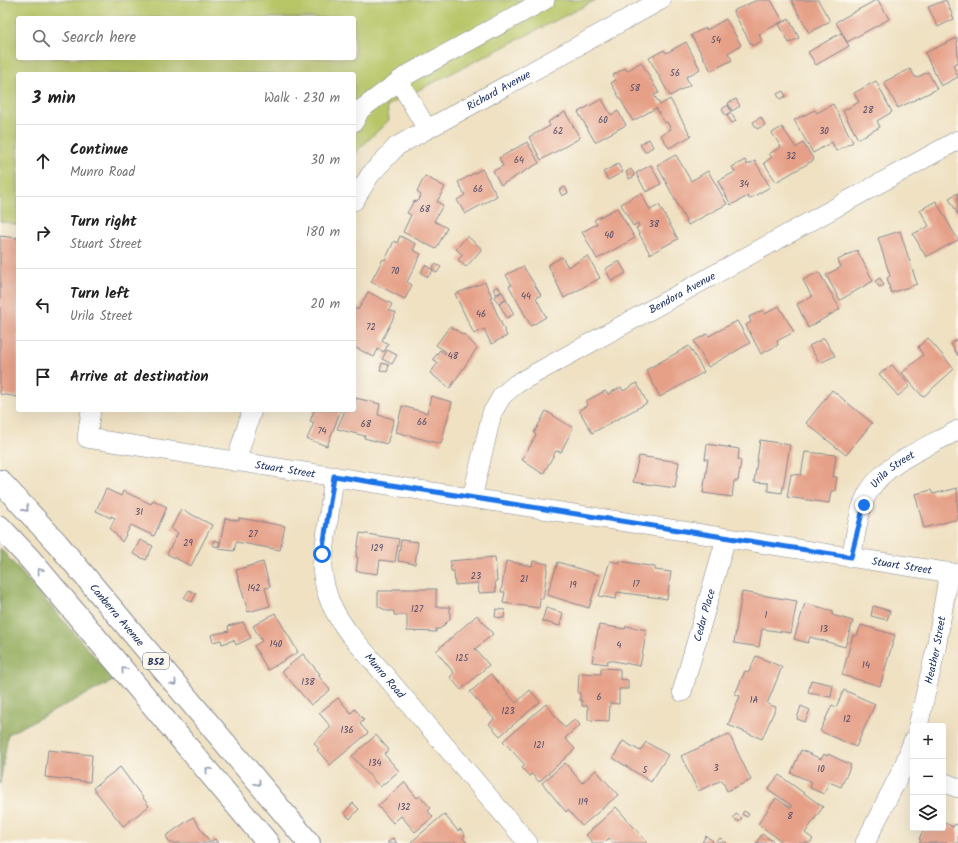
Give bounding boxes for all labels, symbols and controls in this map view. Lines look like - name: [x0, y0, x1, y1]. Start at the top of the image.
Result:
- search box: [16, 16, 356, 60]
- text: Search here: [62, 26, 136, 50]
- icon: search: [30, 27, 52, 49]
- house number: 54: [711, 33, 721, 48]
- street label: Richard Avenue: [463, 66, 534, 116]
- house number: 56: [670, 66, 680, 81]
- house number: 58: [630, 81, 641, 96]
- text: 3 min: [32, 85, 76, 112]
- text: Walk · 230 m: [264, 88, 340, 109]
- house number: 28: [863, 103, 874, 118]
- house number: 60: [598, 113, 608, 128]
- house number: 62: [553, 124, 563, 139]
- house number: 30: [819, 124, 829, 139]
- text: Continue: [70, 138, 128, 162]
- house number: 32: [786, 149, 796, 164]
- icon: ahead: [32, 150, 54, 172]
- text: 30 m: [311, 150, 340, 171]
- house number: 64: [514, 153, 524, 168]
- text: Munro Road: [70, 162, 135, 183]
- house number: 34: [739, 177, 749, 192]
- house number: 66: [473, 182, 483, 197]
- house number: 68: [420, 202, 431, 217]
- text: Turn right: [70, 210, 137, 234]
- house number: 38: [649, 217, 660, 232]
- icon: right: [32, 222, 54, 244]
- text: 180 m: [306, 222, 340, 243]
- house number: 40: [604, 228, 614, 243]
- text: Stuart Street: [70, 234, 142, 255]
- house number: 70: [391, 264, 400, 279]
- street label: Bendora Avenue: [646, 267, 719, 319]
- text: Turn left: [70, 282, 130, 306]
- house number: 44: [521, 289, 531, 304]
- icon: left: [32, 294, 54, 316]
- text: 20 m: [310, 294, 340, 315]
- text: Urila Street: [70, 306, 133, 327]
- house number: 46: [476, 307, 486, 322]
- house number: 72: [366, 320, 376, 335]
- house number: 48: [448, 349, 459, 364]
- text: Arrive at destination: [70, 365, 209, 389]
- icon: arrive: [32, 366, 54, 388]
- house number: 66: [417, 415, 427, 430]
- house number: 68: [361, 417, 372, 432]
- house number: 74: [317, 424, 327, 439]
- street label: Urila Street: [866, 446, 919, 493]
- street label: Stuart Street: [254, 456, 317, 484]
- route end: [855, 496, 873, 514]
- one-way arrow: [22, 505, 29, 512]
- house number: 31: [135, 505, 143, 520]
- house number: 27: [248, 527, 259, 542]
- house number: 29: [183, 536, 193, 551]
- house number: 129: [371, 541, 384, 556]
- route start: [313, 545, 331, 563]
- street label: Stuart Street: [870, 553, 934, 580]
- one-way arrow: [38, 568, 45, 575]
- house number: 23: [471, 569, 481, 584]
- house number: 21: [520, 572, 528, 587]
- house number: 17: [633, 577, 640, 592]
- house number: 19: [569, 578, 577, 593]
- street label: Canberra Avenue: [85, 580, 148, 651]
- house number: 142: [247, 581, 261, 596]
- street label: Cedar Place: [689, 587, 721, 644]
- house number: 127: [411, 602, 424, 617]
- house number: 1: [765, 608, 768, 623]
- street label: Heather Street: [920, 614, 952, 686]
- house number: 13: [820, 622, 828, 637]
- house number: 140: [270, 637, 283, 652]
- house number: 4: [617, 638, 622, 653]
- street label: Munro Road: [360, 649, 409, 703]
- house number: 125: [456, 651, 470, 666]
- road number: B52: [143, 653, 169, 669]
- house number: 14: [862, 658, 870, 673]
- one-way arrow: [121, 668, 128, 675]
- house number: 138: [301, 675, 315, 690]
- one-way arrow: [170, 678, 177, 686]
- house number: 6: [596, 690, 602, 705]
- house number: 1A: [750, 693, 759, 708]
- house number: 123: [501, 704, 515, 719]
- house number: 12: [843, 712, 851, 727]
- house number: 136: [341, 723, 353, 738]
- map controls: [910, 723, 946, 831]
- button: +: [910, 723, 946, 759]
- house number: 121: [534, 738, 545, 753]
- house number: 134: [369, 756, 381, 771]
- button: −: [910, 759, 946, 795]
- house number: 3: [713, 761, 719, 776]
- house number: 10: [817, 762, 825, 777]
- house number: 5: [643, 763, 649, 778]
- one-way arrow: [205, 767, 212, 774]
- one-way arrow: [253, 778, 260, 785]
- house number: 119: [578, 795, 589, 810]
- button: layers: [910, 795, 946, 831]
- house number: 132: [397, 800, 411, 815]
- house number: 8: [787, 809, 793, 824]

